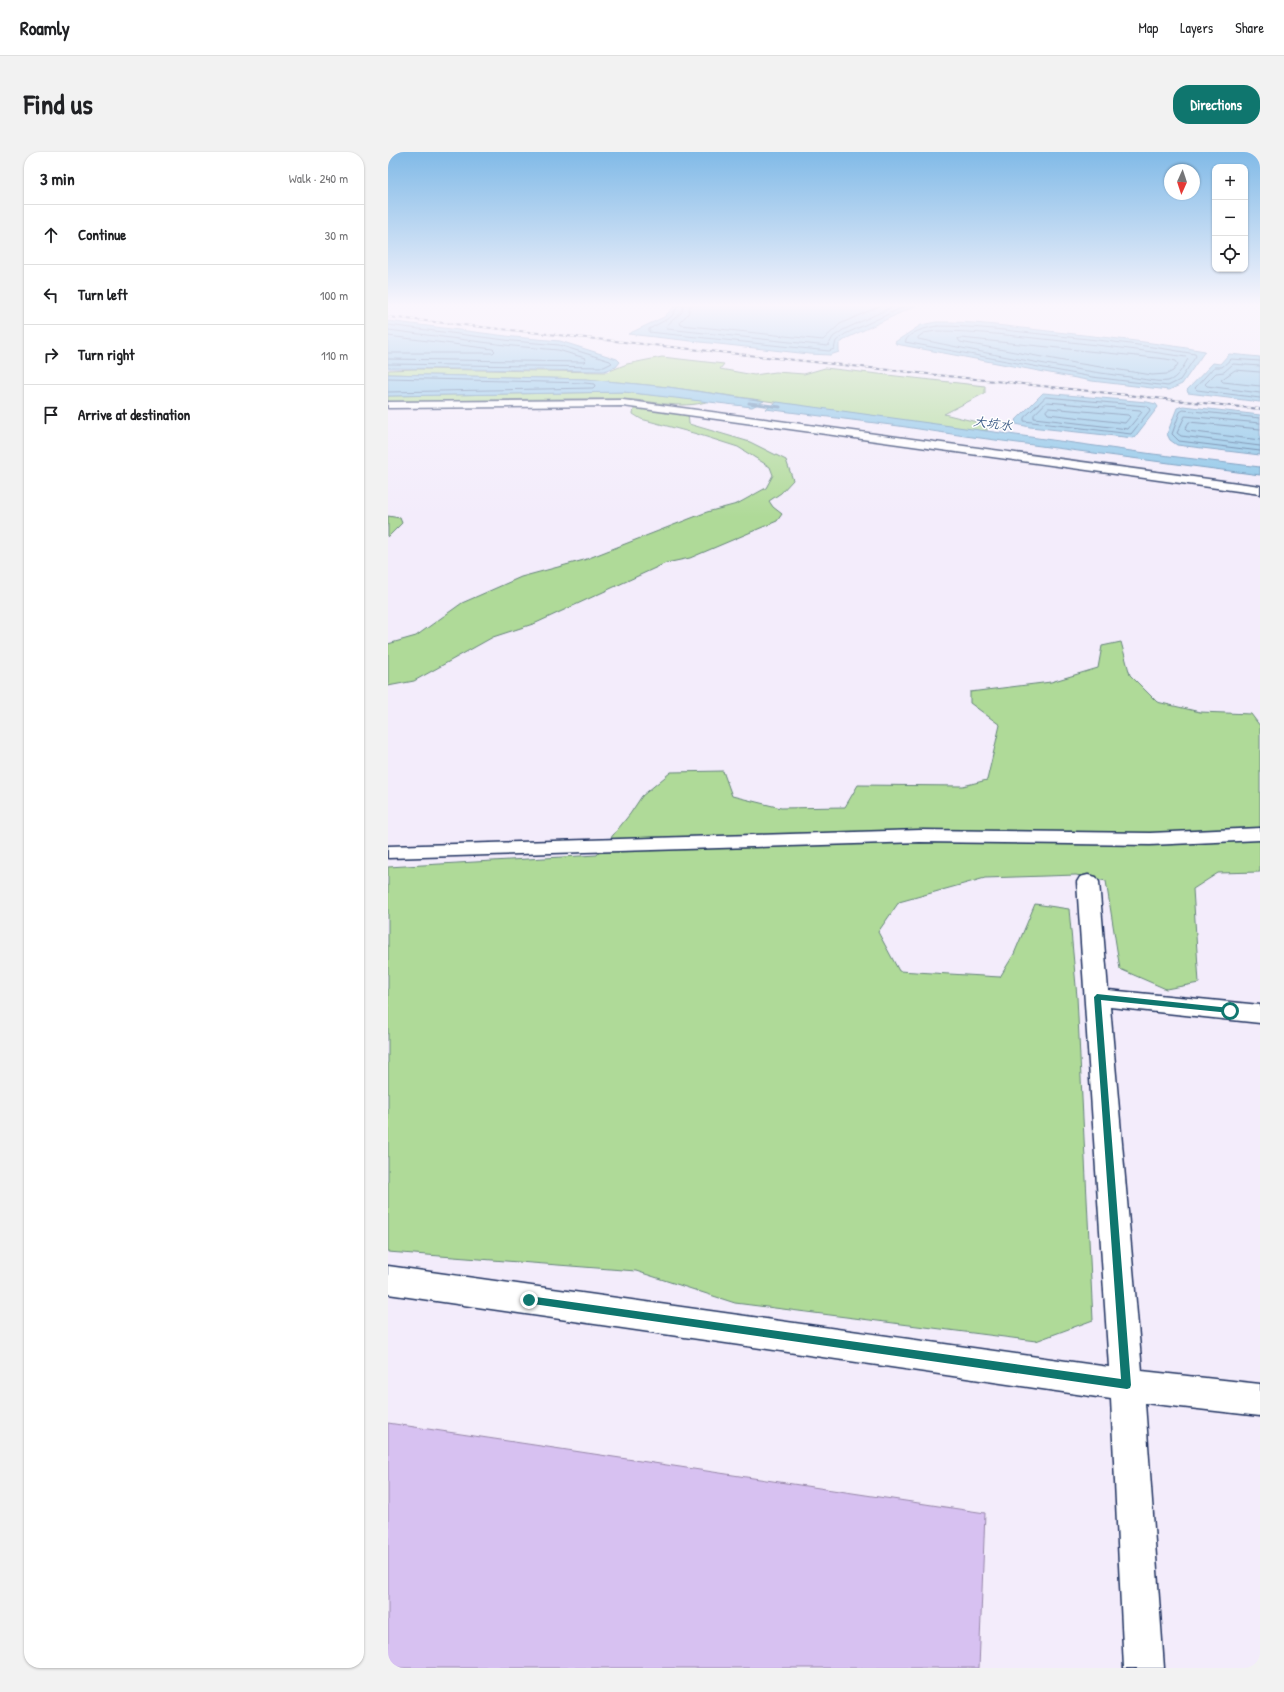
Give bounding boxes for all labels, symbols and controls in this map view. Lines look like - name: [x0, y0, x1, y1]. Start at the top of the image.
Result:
- text: Roamly: [20, 15, 70, 41]
- text: Map: [1138, 18, 1158, 37]
- text: Layers: [1180, 18, 1213, 37]
- text: Share: [1235, 18, 1264, 37]
- text: Find us: [24, 85, 93, 123]
- button: Directions: [1173, 85, 1260, 124]
- north arrow: [1164, 164, 1200, 200]
- map controls: [1212, 164, 1248, 272]
- button: +: [1212, 164, 1248, 200]
- text: 3 min: [40, 167, 75, 190]
- text: Walk · 240 m: [289, 169, 348, 187]
- button: −: [1212, 200, 1248, 236]
- icon: ahead: [40, 224, 62, 246]
- text: Continue: [78, 224, 126, 245]
- text: 30 m: [325, 226, 348, 244]
- button: locate: [1212, 236, 1248, 272]
- icon: left: [40, 284, 62, 306]
- text: Turn left: [78, 284, 128, 305]
- text: 100 m: [320, 286, 348, 304]
- icon: right: [40, 344, 62, 366]
- text: Turn right: [78, 344, 134, 365]
- text: 110 m: [321, 346, 348, 364]
- icon: arrive: [40, 404, 62, 426]
- text: Arrive at destination: [78, 404, 190, 425]
- water label: 大坑水: [972, 411, 1015, 435]
- route start: [1221, 1002, 1239, 1020]
- route end: [520, 1291, 538, 1309]

